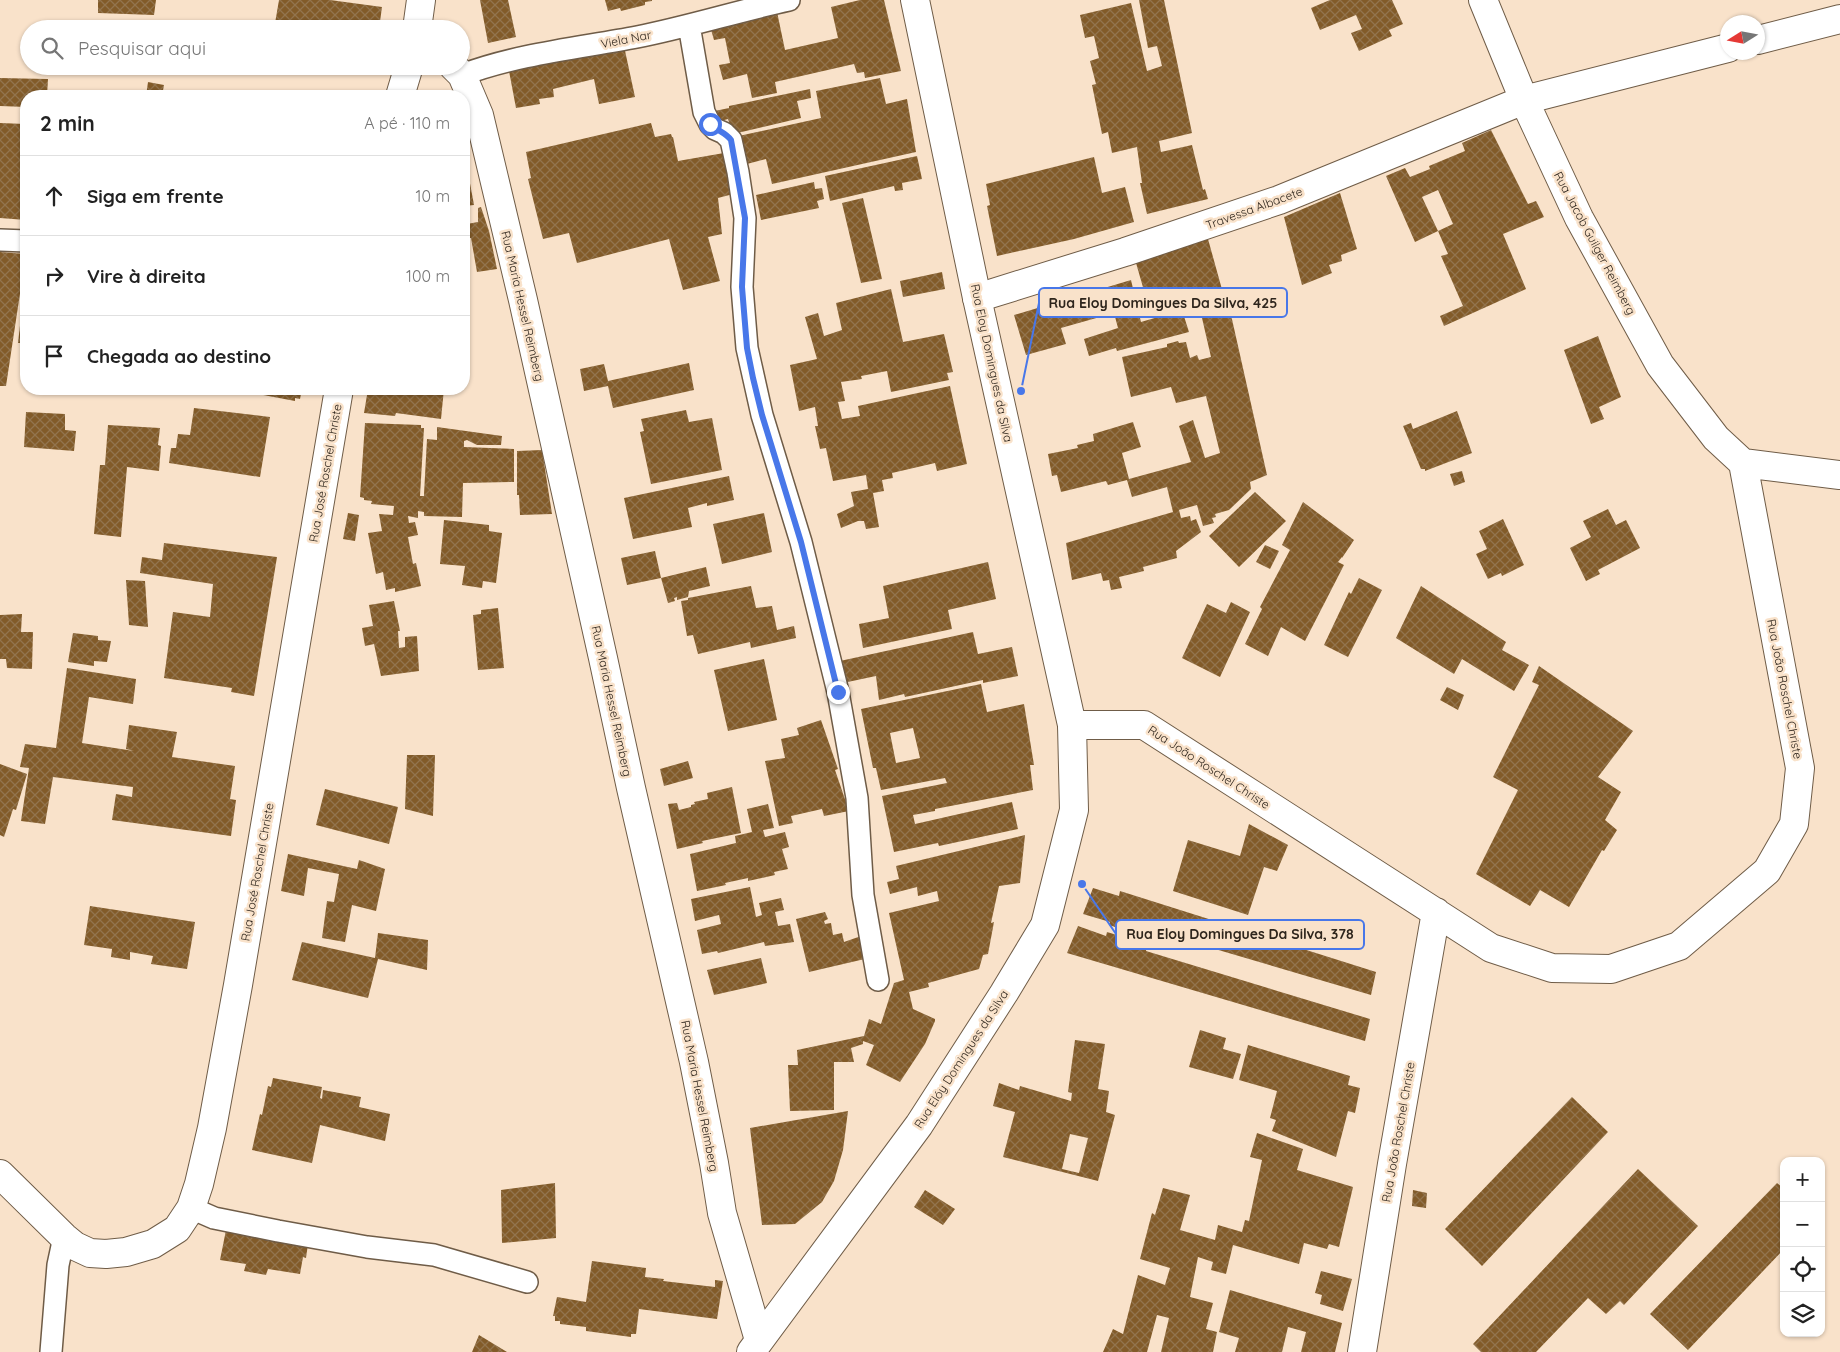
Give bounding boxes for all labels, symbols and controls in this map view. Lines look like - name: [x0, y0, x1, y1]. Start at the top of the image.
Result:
- north arrow: [1720, 15, 1765, 60]
- search box: [20, 20, 470, 75]
- street label: Viela Nar: [599, 27, 653, 51]
- icon: search: [38, 34, 66, 62]
- text: Pesquisar aqui: [78, 36, 206, 60]
- text: 2 min: [40, 110, 95, 136]
- text: A pé · 110 m: [364, 113, 450, 133]
- route start: [699, 113, 722, 136]
- street label: Rua Jacob Guilger Reimberg: [1551, 169, 1639, 317]
- icon: ahead: [40, 182, 68, 210]
- street label: Travessa Albacete: [1204, 183, 1305, 232]
- text: Siga em frente: [87, 184, 224, 208]
- text: 10 m: [416, 186, 450, 206]
- street label: Rua Maria Hessel Reimberg: [498, 229, 548, 383]
- icon: right: [40, 262, 68, 290]
- text: Vire à direita: [87, 264, 206, 288]
- text: 100 m: [406, 266, 450, 286]
- street label: Rua Eloy Domingues da Silva: [968, 282, 1016, 444]
- callout: Rua Eloy Domingues Da Silva, 425: [1039, 288, 1287, 317]
- text: Rua Eloy Domingues Da Silva, 425: [1049, 294, 1277, 312]
- icon: arrive: [40, 342, 68, 370]
- text: Chegada ao destino: [87, 344, 271, 368]
- street label: Rua José Roschel Christe: [305, 403, 345, 543]
- street label: Rua João Roschel Christe: [1764, 618, 1806, 760]
- street label: Rua Maria Hessel Reimberg: [589, 624, 635, 778]
- route end: [827, 681, 850, 704]
- street label: Rua João Roschel Christe: [1145, 722, 1273, 812]
- street label: Rua José Roschel Christe: [237, 802, 277, 942]
- callout: Rua Eloy Domingues Da Silva, 378: [1116, 920, 1364, 949]
- text: Rua Eloy Domingues Da Silva, 378: [1126, 925, 1354, 943]
- street label: Rua Elóy Domingues da Silva: [911, 987, 1011, 1131]
- street label: Rua Maria Hessel Reimberg: [678, 1019, 722, 1173]
- street label: Rua João Roschel Christe: [1378, 1060, 1418, 1203]
- map controls: [1780, 1157, 1825, 1337]
- button: +: [1780, 1157, 1825, 1202]
- button: −: [1780, 1202, 1825, 1247]
- button: locate: [1780, 1247, 1825, 1292]
- button: layers: [1780, 1292, 1825, 1337]

